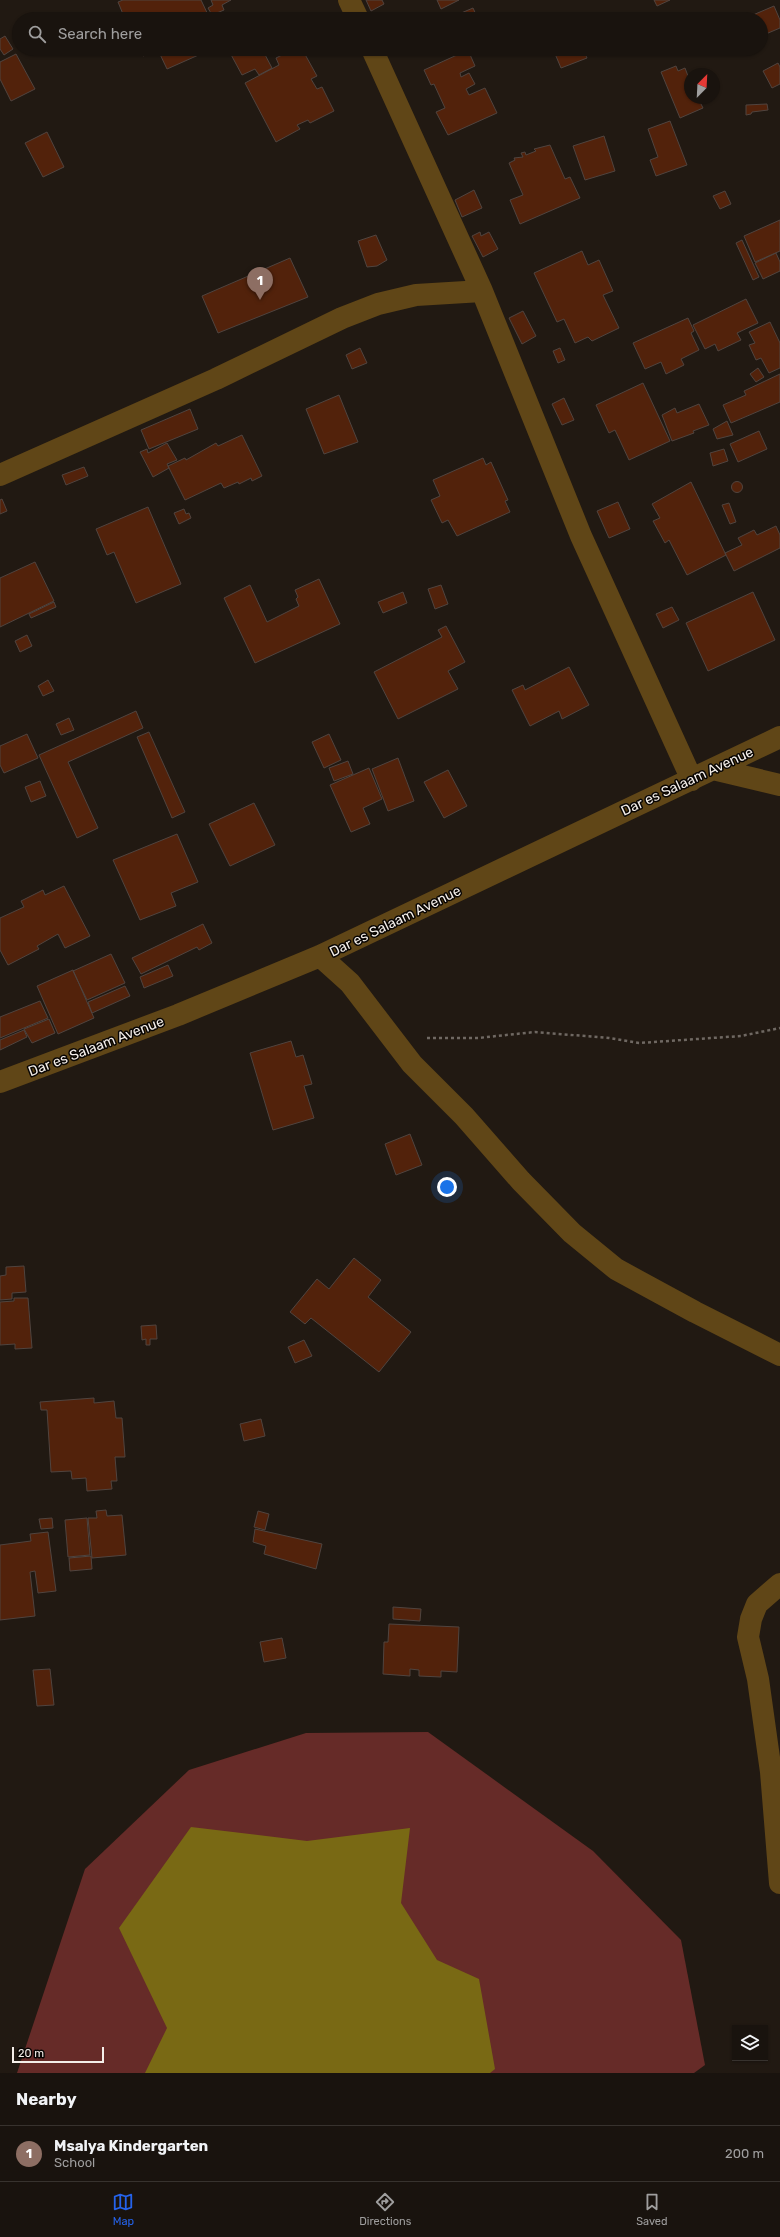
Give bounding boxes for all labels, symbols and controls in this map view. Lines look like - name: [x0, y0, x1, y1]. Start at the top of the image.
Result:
- search box: [12, 12, 768, 56]
- icon: search: [26, 23, 48, 45]
- text: Search here: [58, 25, 142, 43]
- north arrow: [684, 68, 720, 104]
- pin: 1: [247, 267, 273, 300]
- street label: Dar es Salaam Avenue: [618, 743, 756, 820]
- street label: Dar es Salaam Avenue: [327, 882, 464, 961]
- street label: Dar es Salaam Avenue: [26, 1013, 167, 1080]
- your location: [437, 1177, 457, 1197]
- map controls: [732, 2025, 768, 2061]
- button: layers: [732, 2025, 768, 2061]
- scale bar: [12, 2045, 104, 2064]
- text: 20 m: [18, 2047, 44, 2060]
- text: Nearby: [16, 2089, 77, 2109]
- text: Msalya Kindergarten: [54, 2137, 208, 2155]
- text: 1: [26, 2146, 32, 2161]
- text: 200 m: [725, 2146, 764, 2161]
- text: School: [54, 2155, 95, 2170]
- tab: Map: [112, 2191, 134, 2228]
- tab: Directions: [359, 2191, 411, 2228]
- tab: Saved: [636, 2191, 668, 2228]

